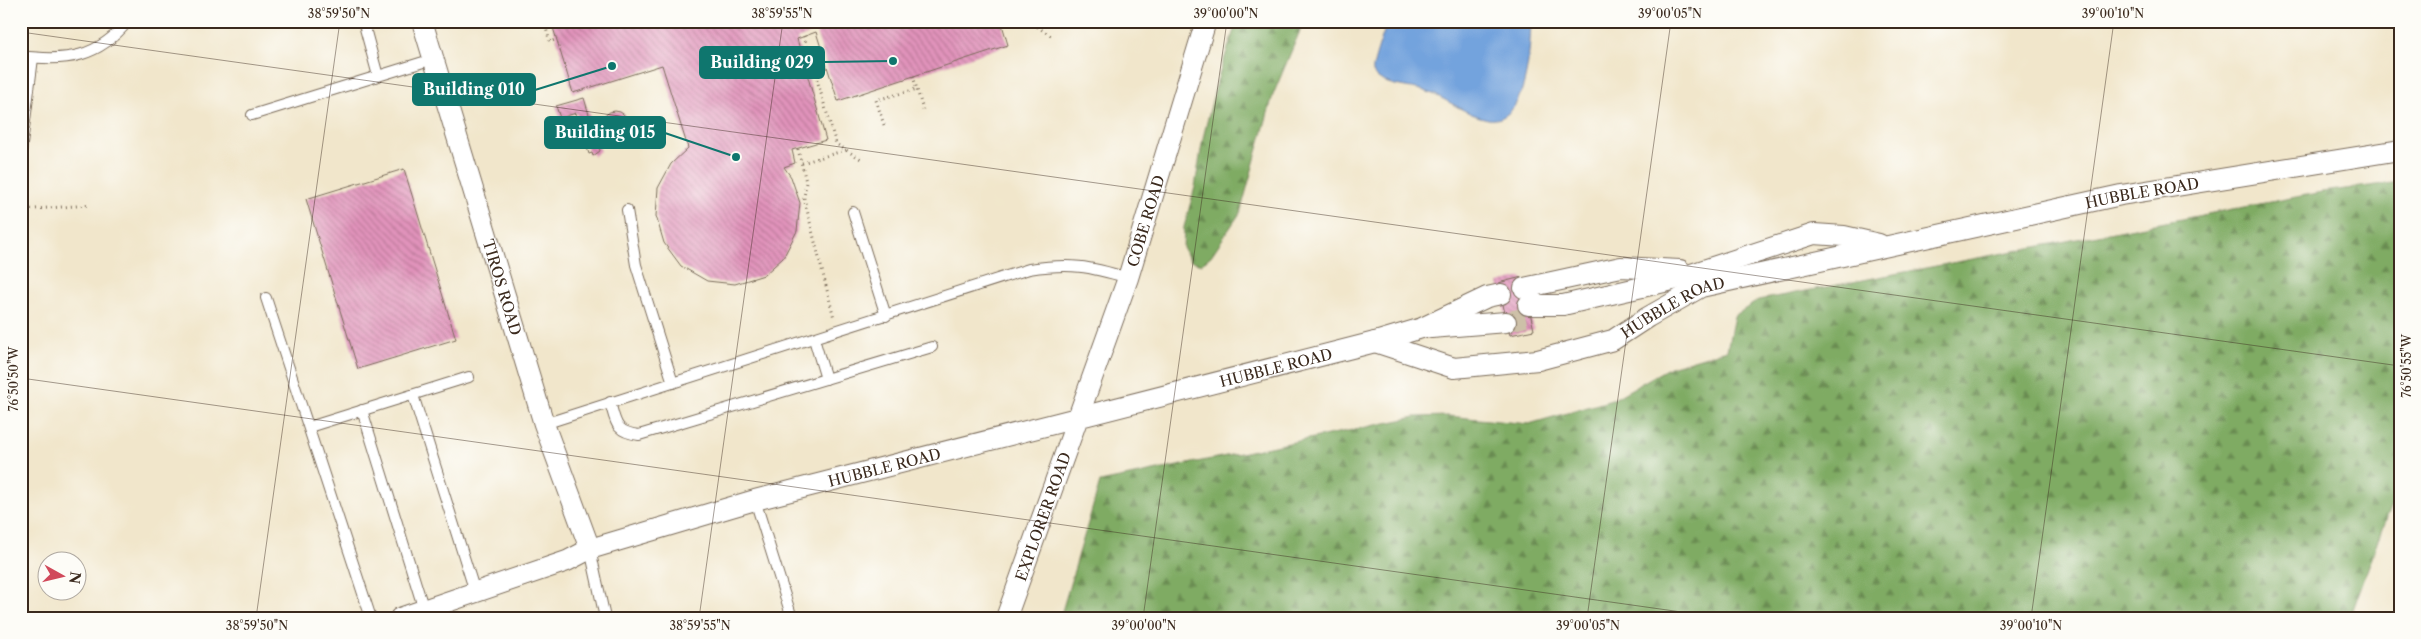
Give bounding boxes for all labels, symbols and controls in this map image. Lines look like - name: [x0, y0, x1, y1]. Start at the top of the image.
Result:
- text: 38°59'50"N: [308, 6, 370, 21]
- text: 38°59'55"N: [751, 6, 813, 21]
- text: 39°00'00"N: [1194, 6, 1259, 21]
- text: 39°00'05"N: [1638, 6, 1702, 21]
- text: 39°00'10"N: [2082, 6, 2144, 21]
- callout: Building 029: [700, 47, 824, 78]
- text: Building 029: [710, 52, 814, 72]
- callout: Building 010: [413, 74, 535, 105]
- text: Building 010: [423, 79, 525, 99]
- callout: Building 015: [545, 117, 665, 148]
- text: Building 015: [555, 122, 655, 142]
- street label: COBE ROAD: [1123, 173, 1168, 269]
- street label: HUBBLE ROAD: [2083, 173, 2200, 212]
- street label: TIROS ROAD: [479, 237, 526, 337]
- street label: HUBBLE ROAD: [1617, 273, 1726, 342]
- text: 76°50'55"W: [2399, 333, 2414, 398]
- street label: HUBBLE ROAD: [1217, 344, 1334, 391]
- text: 76°50'50"W: [6, 346, 21, 411]
- street label: HUBBLE ROAD: [826, 444, 943, 491]
- street label: EXPLORER ROAD: [1011, 449, 1074, 584]
- north arrow: [38, 552, 88, 602]
- text: N: [65, 571, 85, 585]
- text: 38°59'50"N: [226, 618, 288, 633]
- text: 38°59'55"N: [669, 618, 731, 633]
- text: 39°00'00"N: [1112, 618, 1177, 633]
- text: 39°00'05"N: [1556, 618, 1620, 633]
- text: 39°00'10"N: [2000, 618, 2062, 633]

